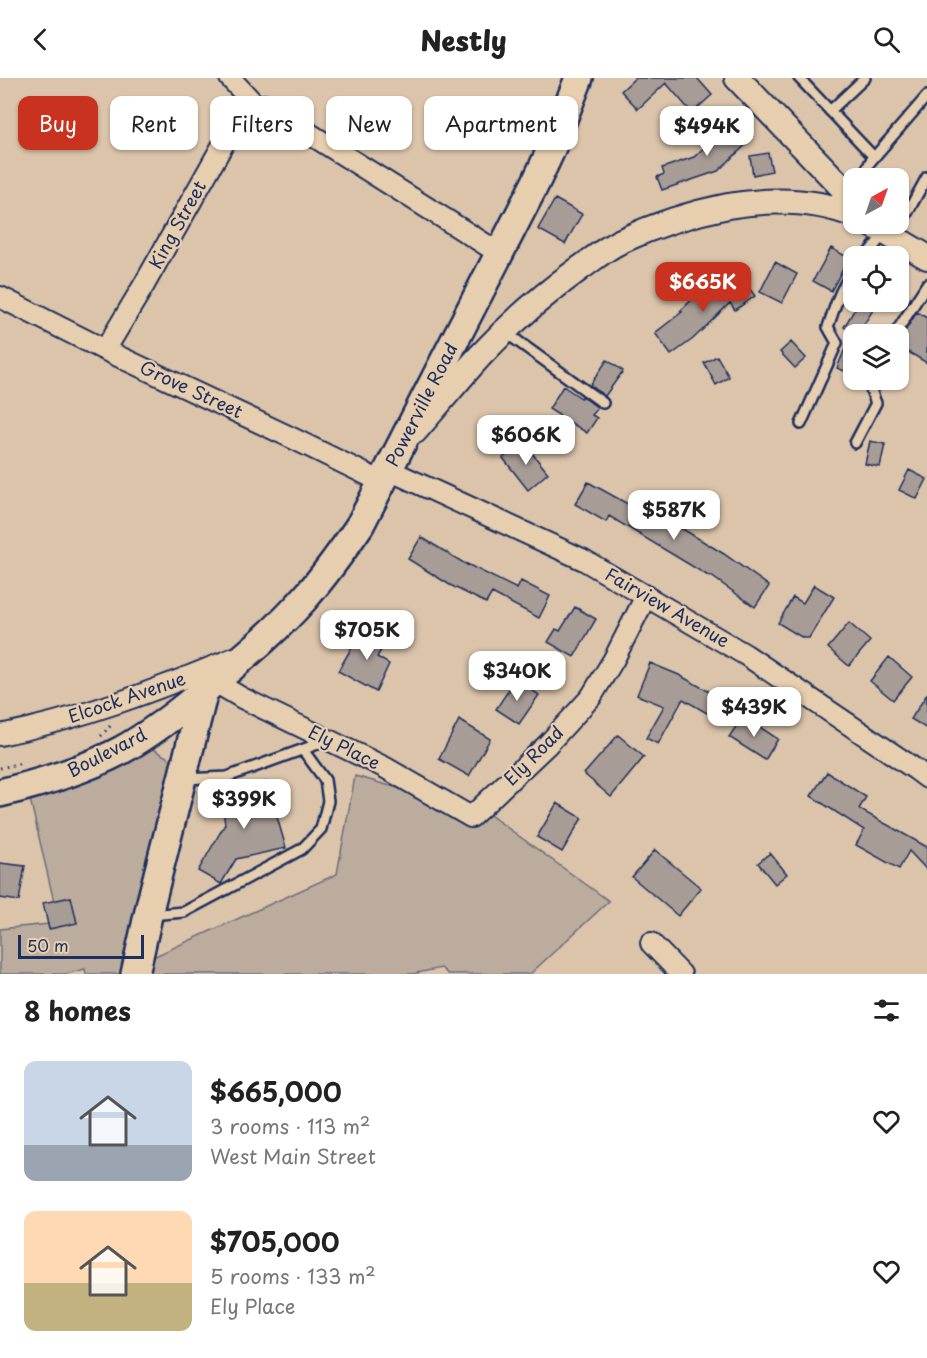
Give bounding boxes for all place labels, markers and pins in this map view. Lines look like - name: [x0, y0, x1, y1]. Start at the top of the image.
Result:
- pin: $494K: [665, 106, 749, 157]
- pin: $665K: [661, 262, 745, 313]
- pin: $606K: [484, 415, 568, 466]
- pin: $587K: [632, 490, 716, 541]
- pin: $705K: [325, 610, 409, 661]
- pin: $340K: [475, 651, 559, 702]
- pin: $439K: [712, 687, 796, 738]
- pin: $399K: [202, 779, 286, 830]

